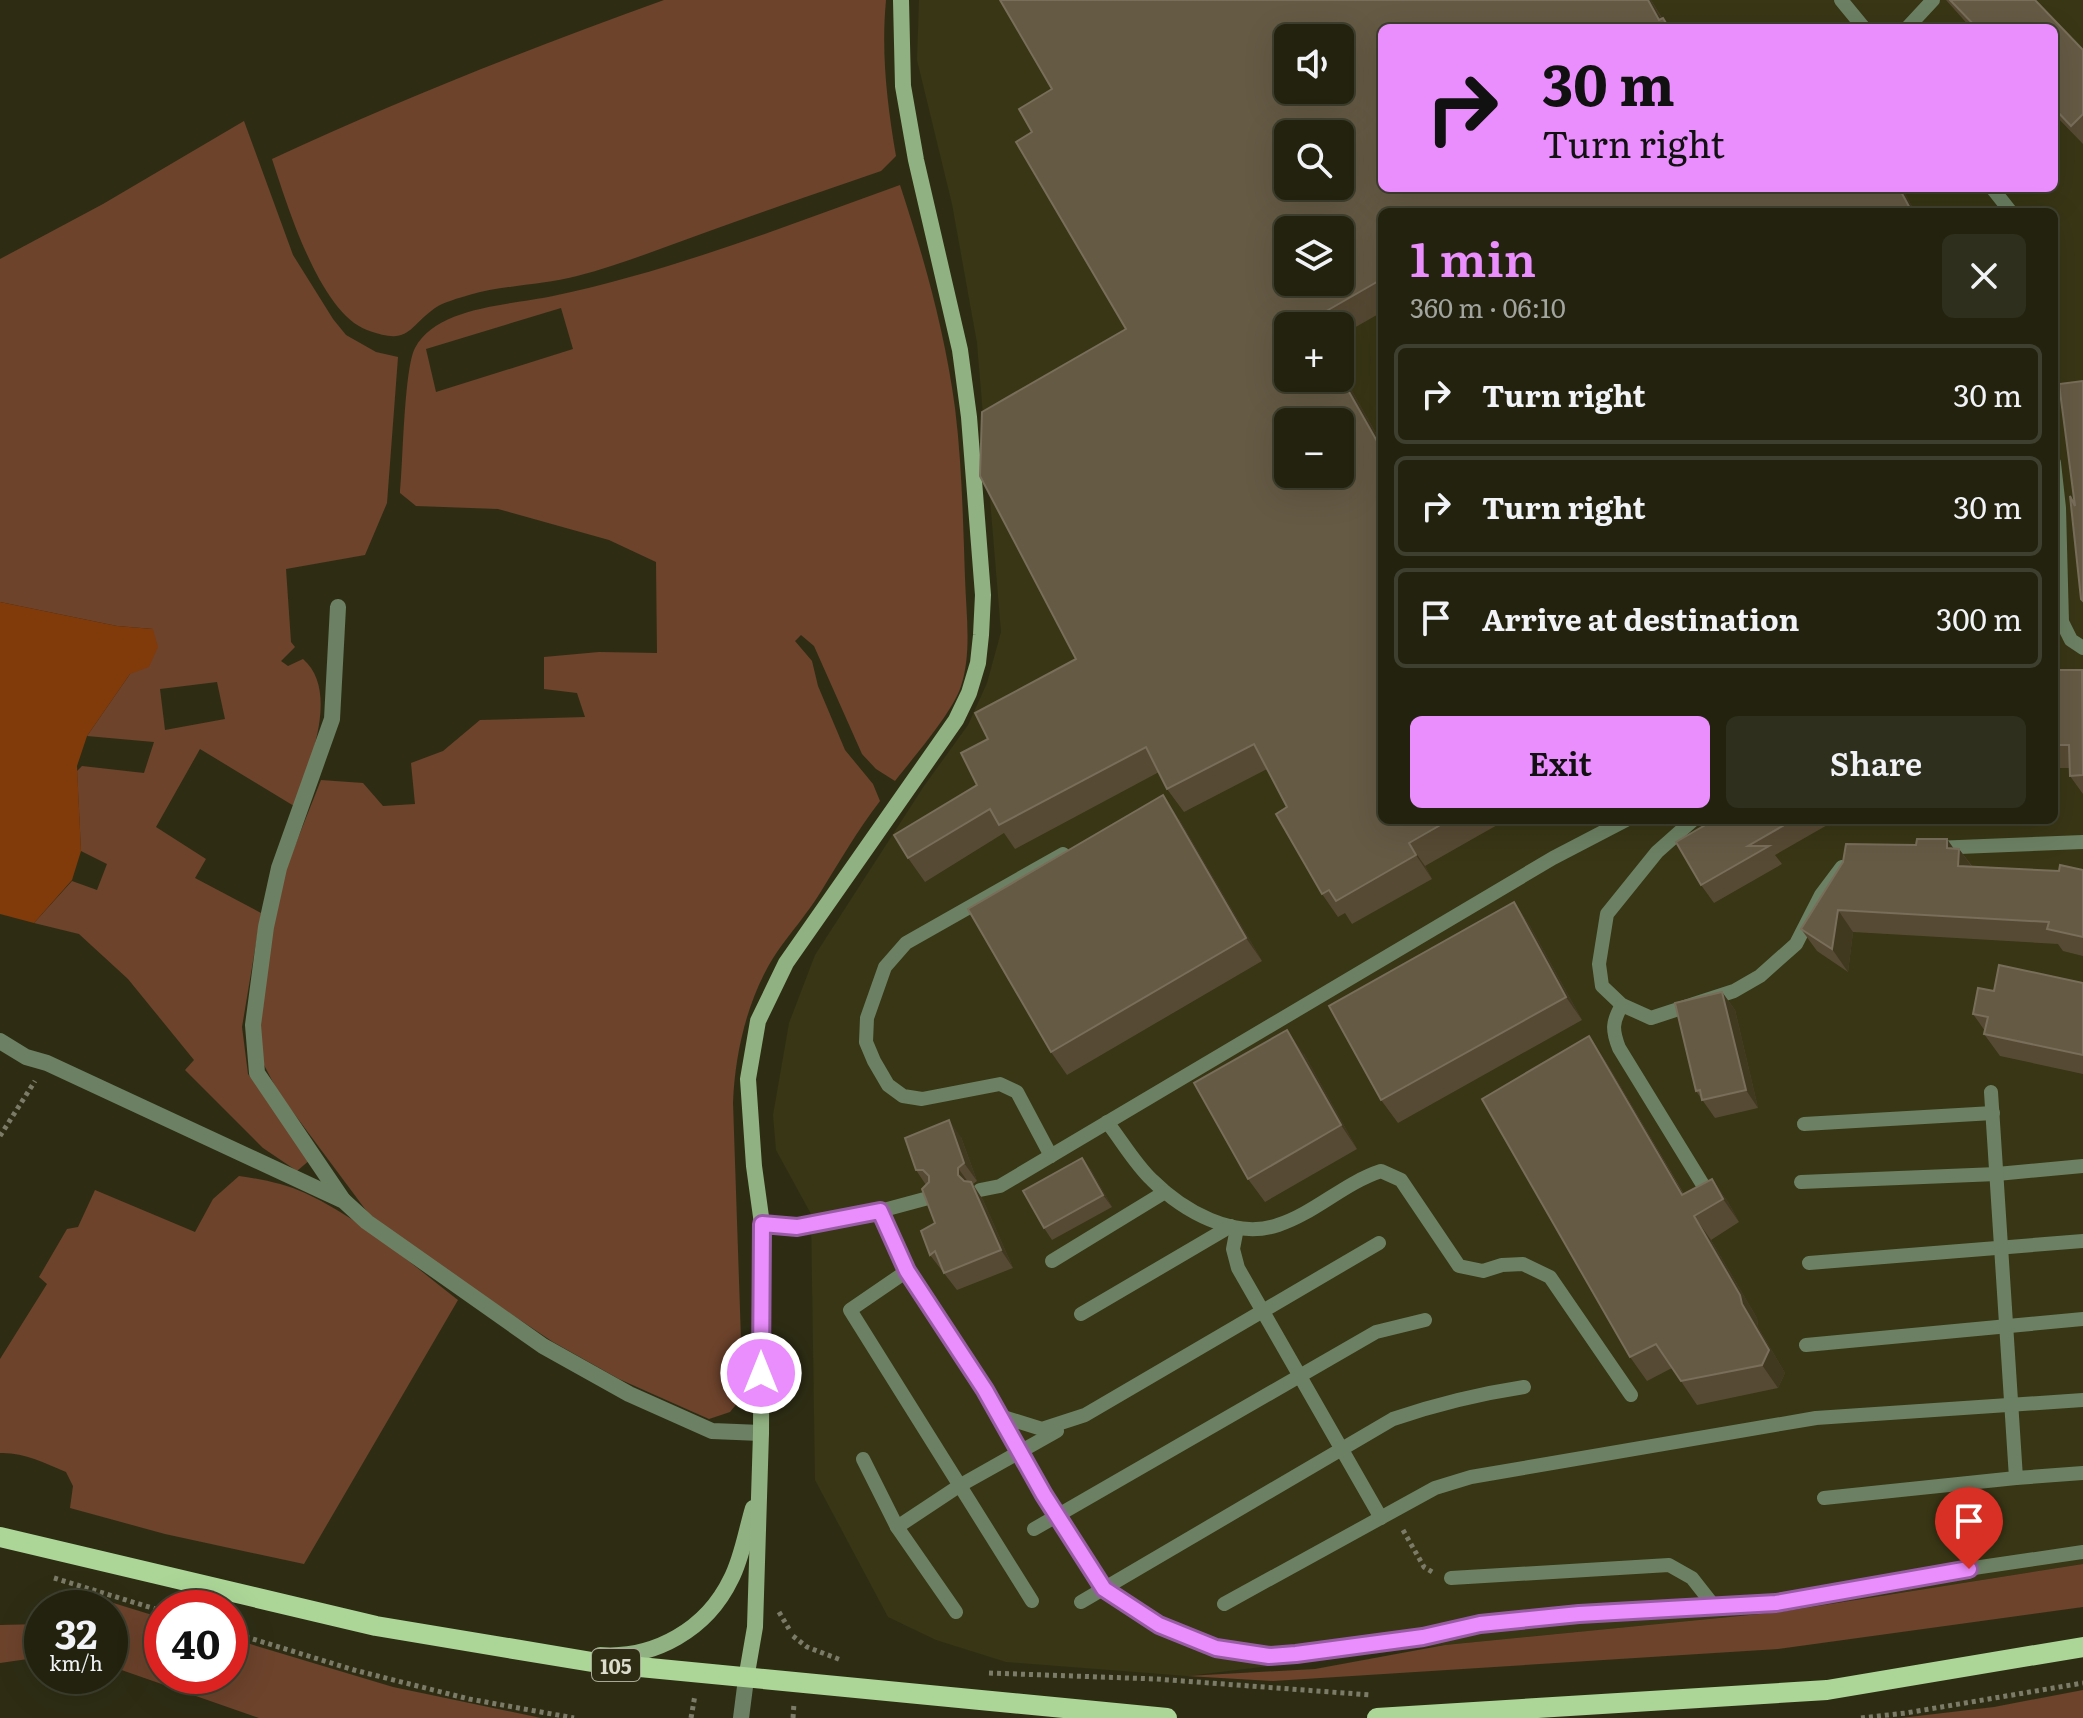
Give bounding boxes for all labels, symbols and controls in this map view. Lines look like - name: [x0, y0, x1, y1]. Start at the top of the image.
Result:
- map controls: [1274, 24, 1354, 488]
- button: sound: [1274, 24, 1354, 104]
- text: 30 m: [1542, 40, 1675, 123]
- icon: right: [1410, 56, 1514, 160]
- text: Turn right: [1542, 116, 1725, 169]
- button: search: [1274, 120, 1354, 200]
- button: layers: [1274, 216, 1354, 296]
- text: 1 min: [1410, 221, 1536, 292]
- button: close: [1942, 234, 2026, 318]
- text: 360 m · 06:10: [1410, 287, 1566, 326]
- button: +: [1274, 312, 1354, 392]
- icon: right: [1414, 372, 1458, 416]
- text: Turn right: [1482, 372, 1646, 416]
- text: 30 m: [1953, 372, 2022, 416]
- button: −: [1274, 408, 1354, 488]
- icon: right: [1414, 484, 1458, 528]
- text: Turn right: [1482, 484, 1646, 528]
- text: 30 m: [1953, 484, 2022, 528]
- icon: arrive: [1414, 596, 1458, 640]
- text: Arrive at destination: [1482, 596, 1799, 640]
- text: 300 m: [1936, 596, 2022, 640]
- button: Exit: [1410, 716, 1710, 808]
- button: Share: [1726, 716, 2026, 808]
- position arrow: [719, 1331, 803, 1415]
- pin: [1935, 1487, 2003, 1569]
- icon: arrive: [1947, 1499, 1991, 1543]
- speed limit sign: 40: [144, 1590, 248, 1694]
- text: 32: [54, 1602, 98, 1661]
- text: km/h: [49, 1647, 103, 1677]
- road number: 105: [592, 1649, 640, 1681]

